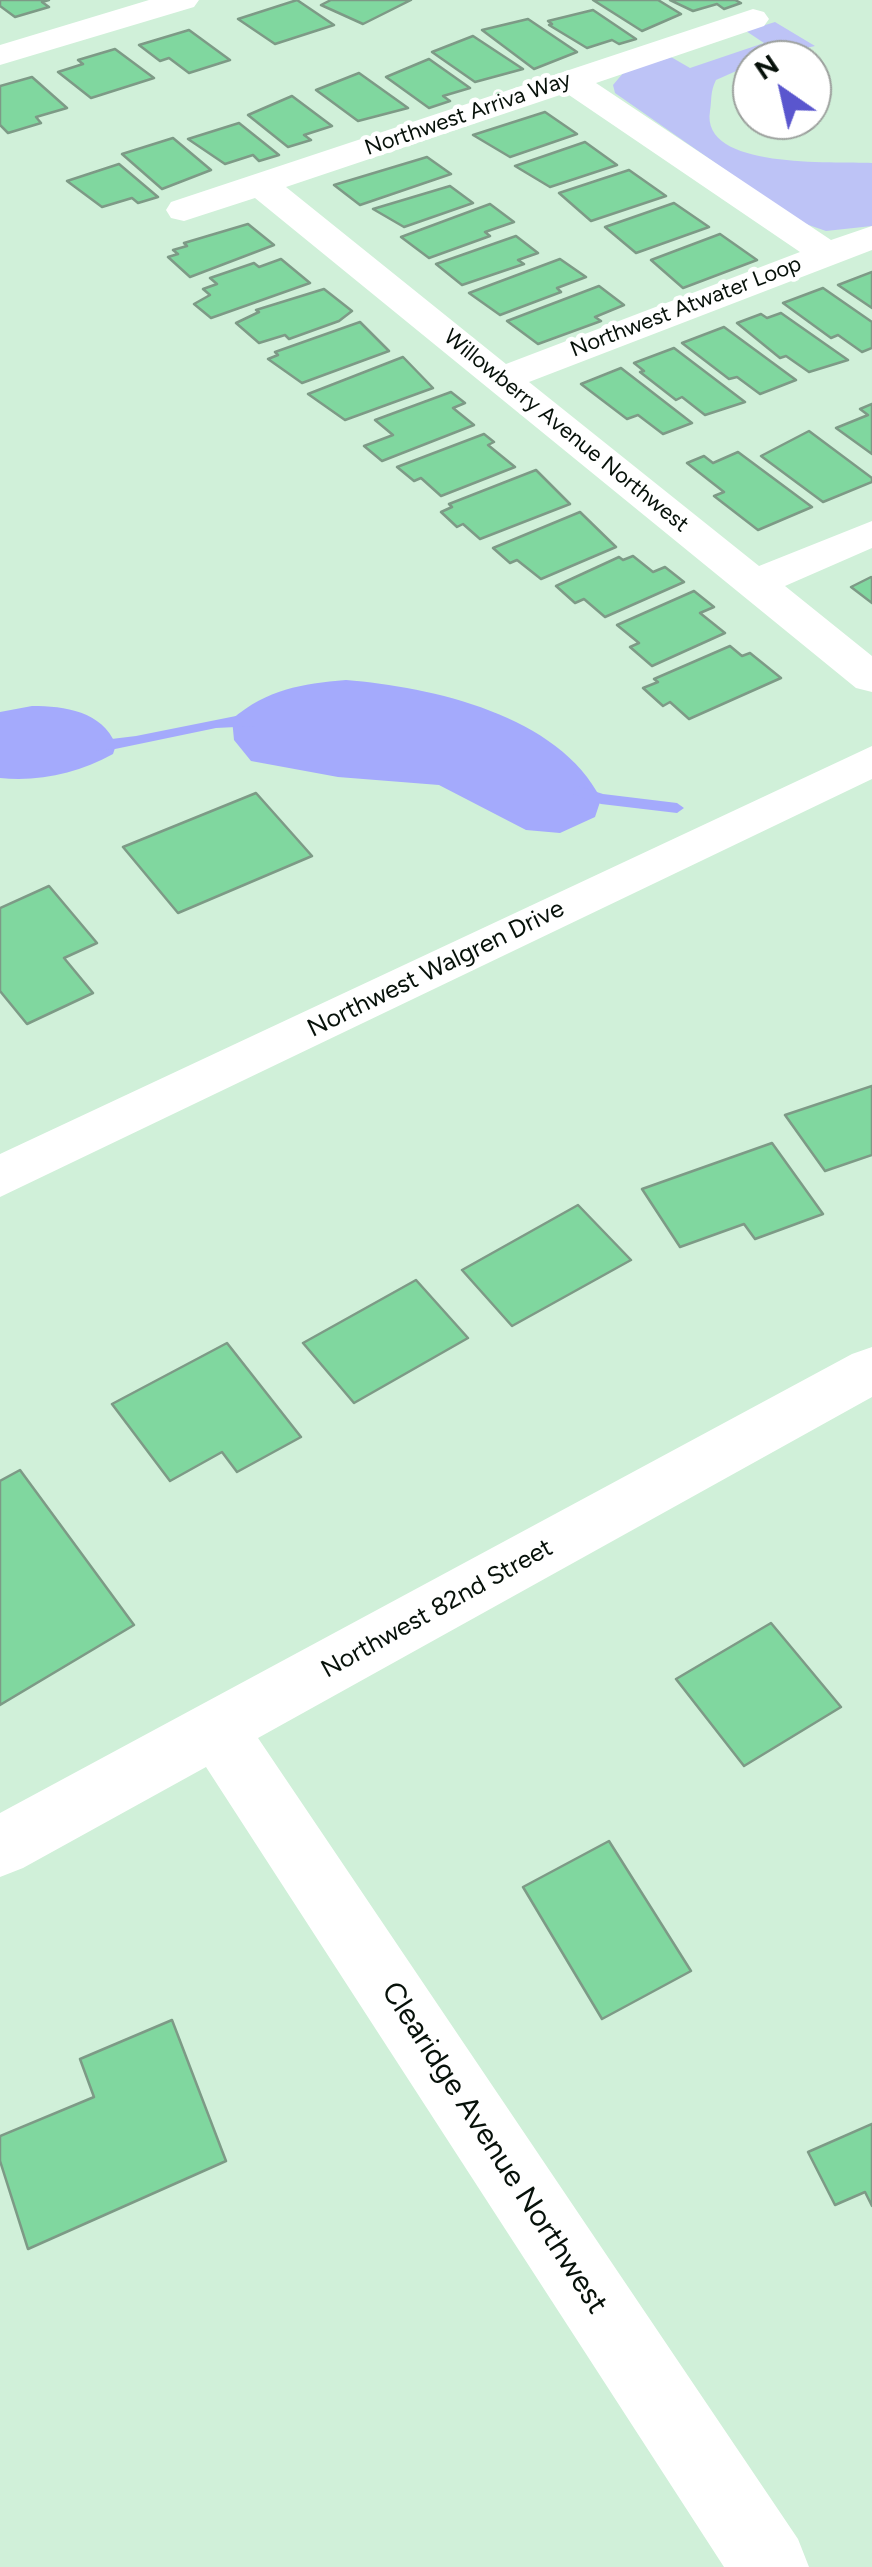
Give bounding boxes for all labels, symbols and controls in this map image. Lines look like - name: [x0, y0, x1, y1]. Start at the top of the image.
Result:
- north arrow: [732, 40, 832, 140]
- text: N: [748, 47, 785, 87]
- street label: Northwest Arriva Way: [361, 66, 575, 162]
- street label: Northwest Atwater Loop: [567, 251, 805, 363]
- street label: Willowberry Avenue Northwest: [438, 324, 694, 538]
- street label: Northwest Walgren Drive: [303, 894, 569, 1044]
- street label: Northwest 82nd Street: [316, 1533, 558, 1685]
- street label: Clearidge Avenue Northwest: [373, 1975, 615, 2321]

